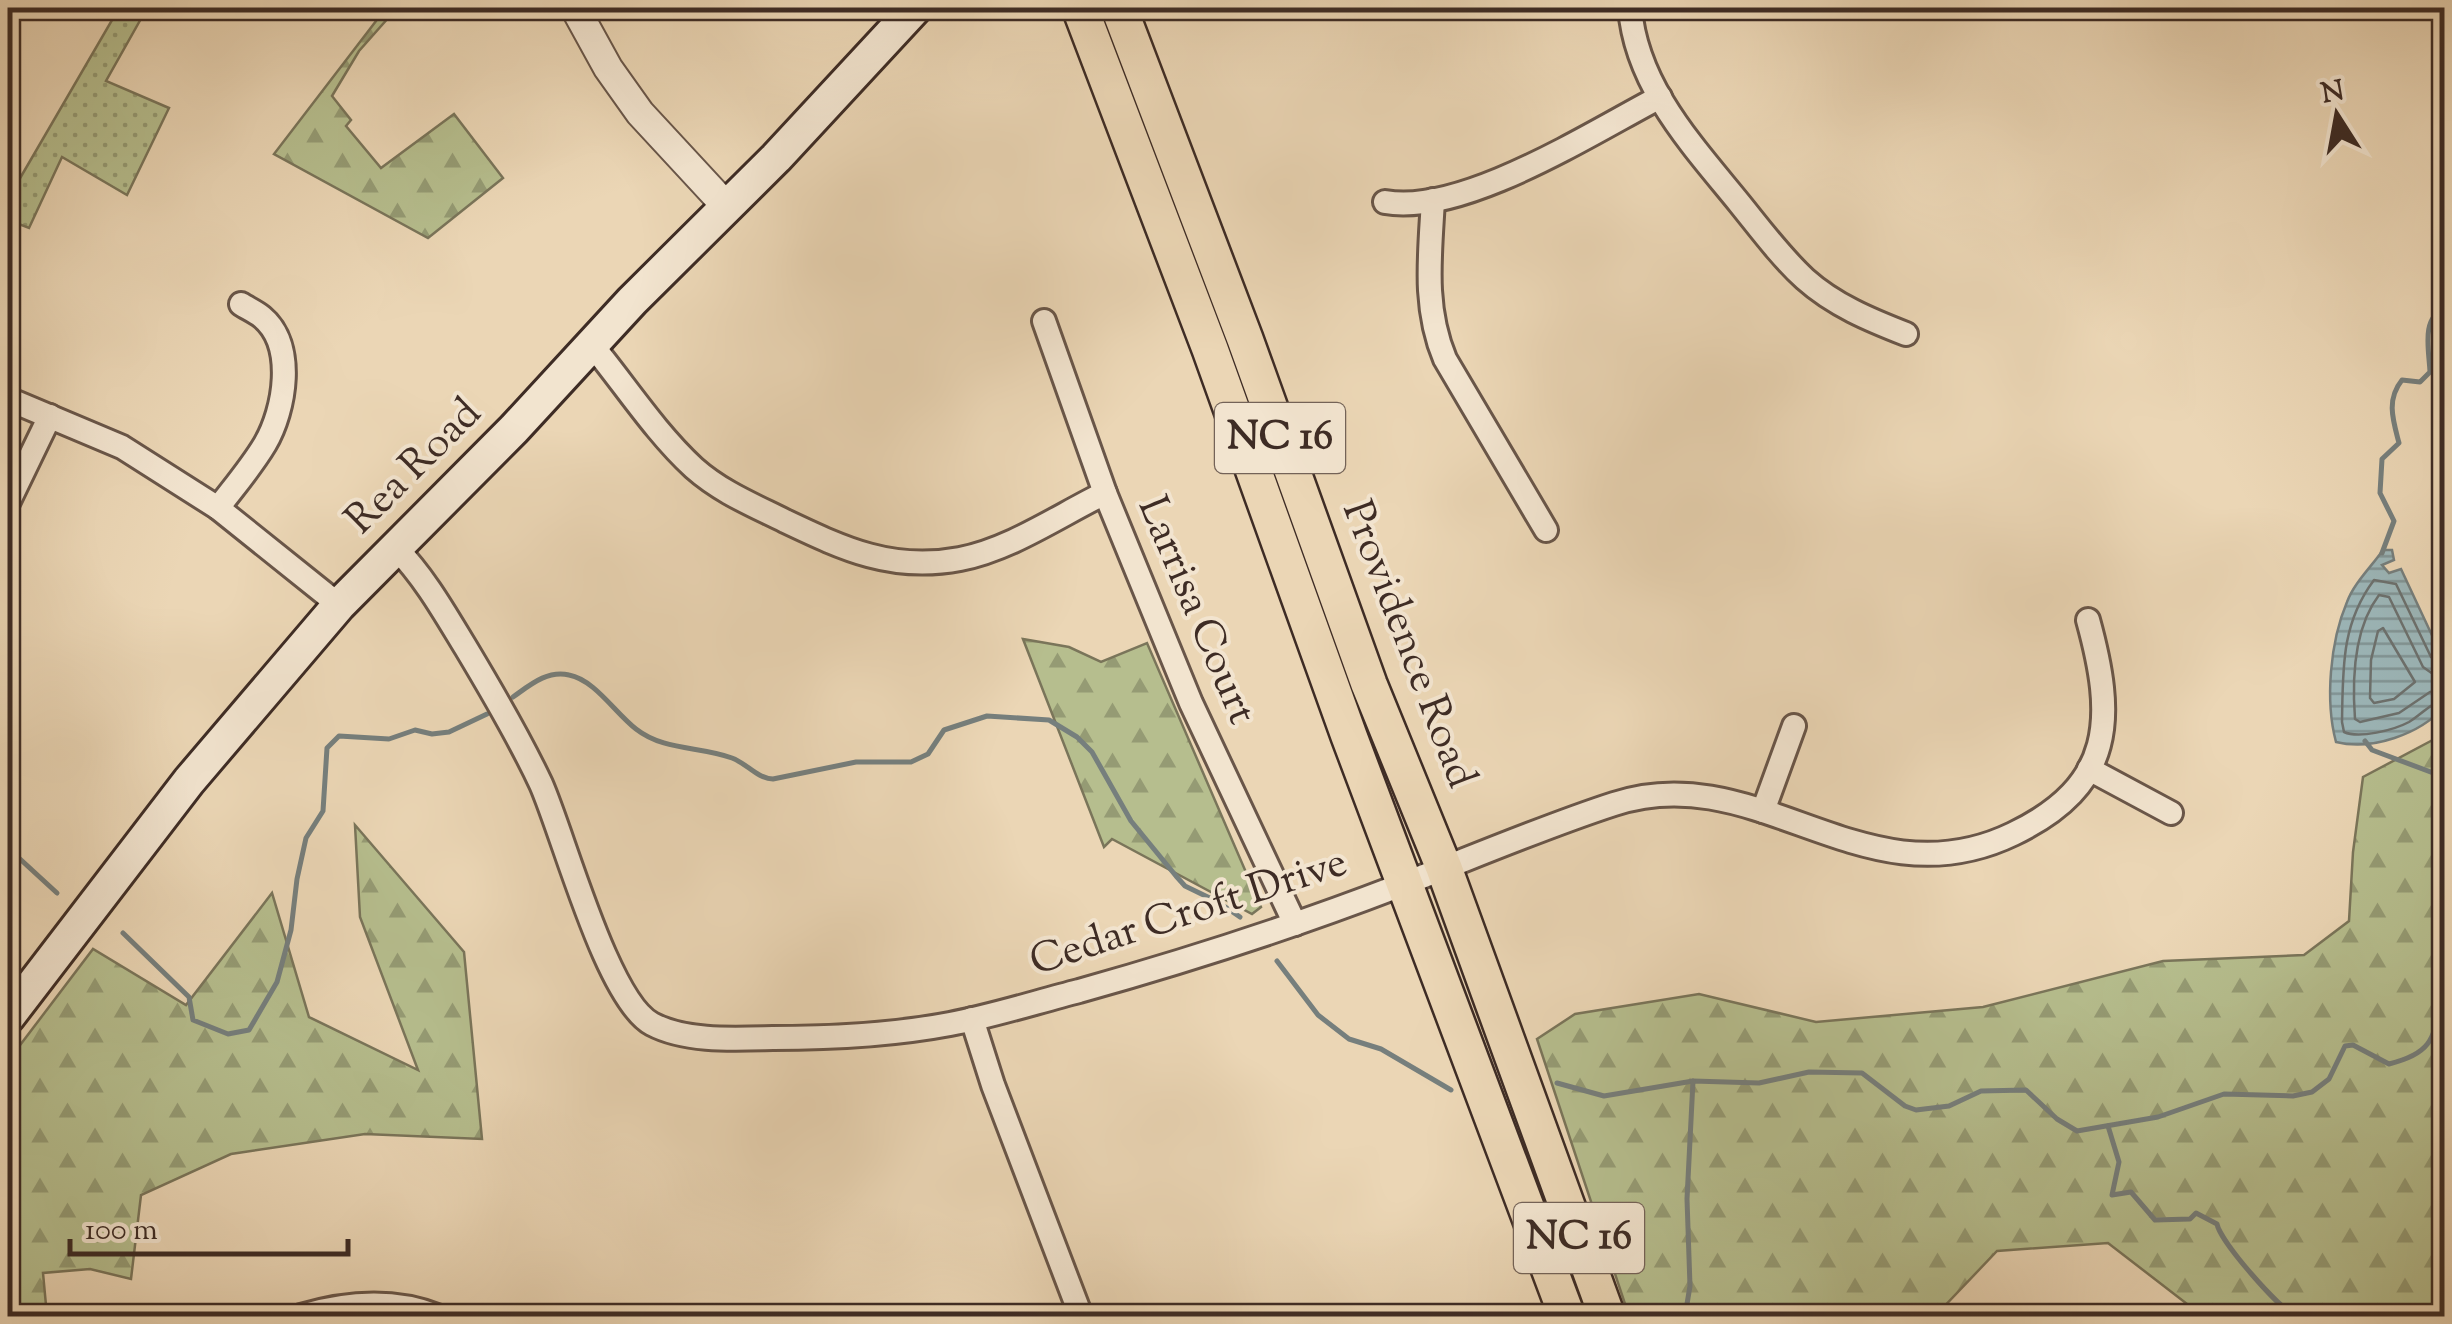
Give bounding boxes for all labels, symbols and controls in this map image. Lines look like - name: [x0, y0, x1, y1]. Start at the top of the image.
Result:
- north arrow: [2287, 65, 2387, 165]
- text: N: [2318, 72, 2348, 115]
- street label: Rea Road: [333, 386, 497, 550]
- road number: NC 16: [1215, 403, 1345, 473]
- street label: Larrisa Court: [1120, 488, 1270, 734]
- street label: Providence Road: [1325, 493, 1489, 797]
- street label: Cedar Croft Drive: [1023, 834, 1355, 994]
- scale bar: [70, 1194, 348, 1256]
- road number: NC 16: [1514, 1203, 1644, 1273]
- text: 100 m: [85, 1210, 158, 1253]

